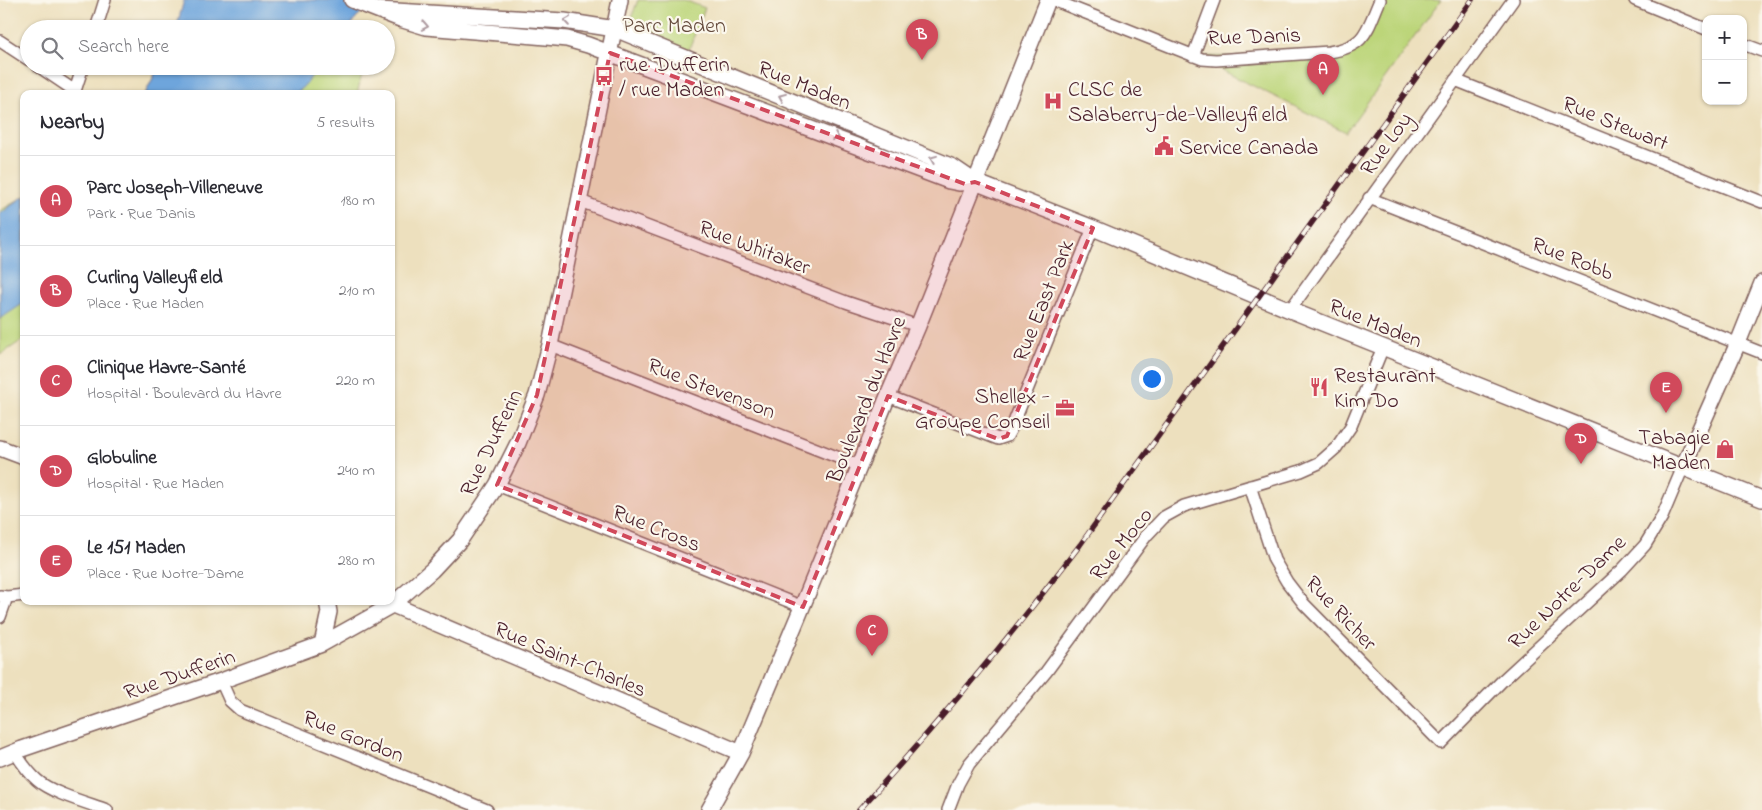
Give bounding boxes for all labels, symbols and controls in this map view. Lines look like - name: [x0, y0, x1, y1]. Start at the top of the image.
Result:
- park label: Parc Maden: [622, 11, 726, 43]
- map controls: [1702, 15, 1747, 105]
- button: +: [1702, 15, 1747, 60]
- one-way arrow: [563, 16, 571, 27]
- pin: B: [906, 19, 938, 60]
- search box: [20, 20, 395, 75]
- one-way arrow: [421, 20, 430, 30]
- street label: Rue Danis: [1207, 20, 1302, 56]
- icon: search: [38, 34, 66, 62]
- text: Search here: [78, 34, 169, 61]
- place label: rue Dufferin / rue Maden: [619, 50, 730, 107]
- street label: Rue Maden: [752, 54, 855, 120]
- pin: A: [1307, 54, 1339, 95]
- button: −: [1702, 60, 1747, 105]
- bus stop icon: rue Dufferin / rue Maden: [593, 65, 615, 87]
- place label: CLSC de Salaberry-de-Valleyfield: [1068, 75, 1287, 133]
- street label: Rue Stewart: [1557, 89, 1673, 161]
- hospital icon: CLSC de Salaberry-de-Valleyfield: [1042, 90, 1064, 112]
- one-way arrow: [778, 93, 787, 104]
- street label: Rue Loy: [1353, 106, 1422, 184]
- text: Nearby: [40, 108, 104, 138]
- text: 5 results: [316, 111, 375, 135]
- one-way arrow: [831, 131, 840, 141]
- place label: Service Canada: [1179, 133, 1318, 165]
- public building icon: Service Canada: [1153, 135, 1175, 157]
- one-way arrow: [929, 154, 938, 165]
- text: Parc Joseph-Villeneuve: [87, 175, 263, 202]
- text: A: [51, 189, 61, 213]
- text: 180 m: [341, 189, 375, 213]
- text: Park · Rue Danis: [87, 202, 196, 226]
- street label: Rue Whitaker: [694, 213, 814, 285]
- street label: Rue Robb: [1526, 230, 1618, 290]
- street label: Rue East Park: [1006, 235, 1084, 367]
- text: Curling Valleyfield: [87, 265, 223, 292]
- text: B: [51, 279, 61, 303]
- text: 210 m: [339, 279, 375, 303]
- text: Place · Rue Maden: [87, 292, 204, 316]
- street label: Rue Maden: [1323, 292, 1426, 358]
- street label: Boulevard du Havre: [819, 312, 916, 489]
- street label: Rue Stevenson: [642, 351, 780, 429]
- text: Clinique Havre-Santé: [87, 355, 246, 382]
- place label: Restaurant Kim Do: [1334, 361, 1437, 418]
- your location: [1139, 366, 1165, 392]
- text: C: [52, 369, 60, 393]
- text: 220 m: [336, 369, 375, 393]
- pin: E: [1650, 372, 1682, 413]
- restaurant icon: Restaurant Kim Do: [1308, 376, 1330, 398]
- text: Hospital · Boulevard du Havre: [87, 382, 282, 406]
- place label: Shellex - Groupe Conseil: [915, 382, 1050, 439]
- street label: Rue Dufferin: [453, 384, 532, 502]
- office icon: Shellex - Groupe Conseil: [1054, 397, 1076, 419]
- pin: D: [1565, 423, 1597, 464]
- place label: Tabagie Maden: [1638, 423, 1710, 480]
- shop icon: Tabagie Maden: [1714, 438, 1736, 460]
- text: Globuline: [87, 445, 157, 472]
- text: D: [50, 459, 62, 483]
- text: 240 m: [337, 459, 375, 483]
- text: Hospital · Rue Maden: [87, 472, 224, 496]
- street label: Rue Cross: [607, 498, 705, 562]
- street label: Rue Moco: [1083, 501, 1162, 588]
- street label: Rue Notre-Dame: [1502, 528, 1635, 658]
- text: Le 151 Maden: [87, 535, 185, 562]
- text: E: [51, 549, 61, 573]
- text: 280 m: [338, 549, 375, 573]
- text: Place · Rue Notre-Dame: [87, 562, 244, 586]
- street label: Rue Richer: [1296, 569, 1383, 659]
- street label: Rue Saint-Charles: [489, 614, 651, 707]
- pin: C: [856, 615, 888, 656]
- street label: Rue Dufferin: [120, 642, 240, 710]
- street label: Rue Gordon: [297, 703, 408, 773]

